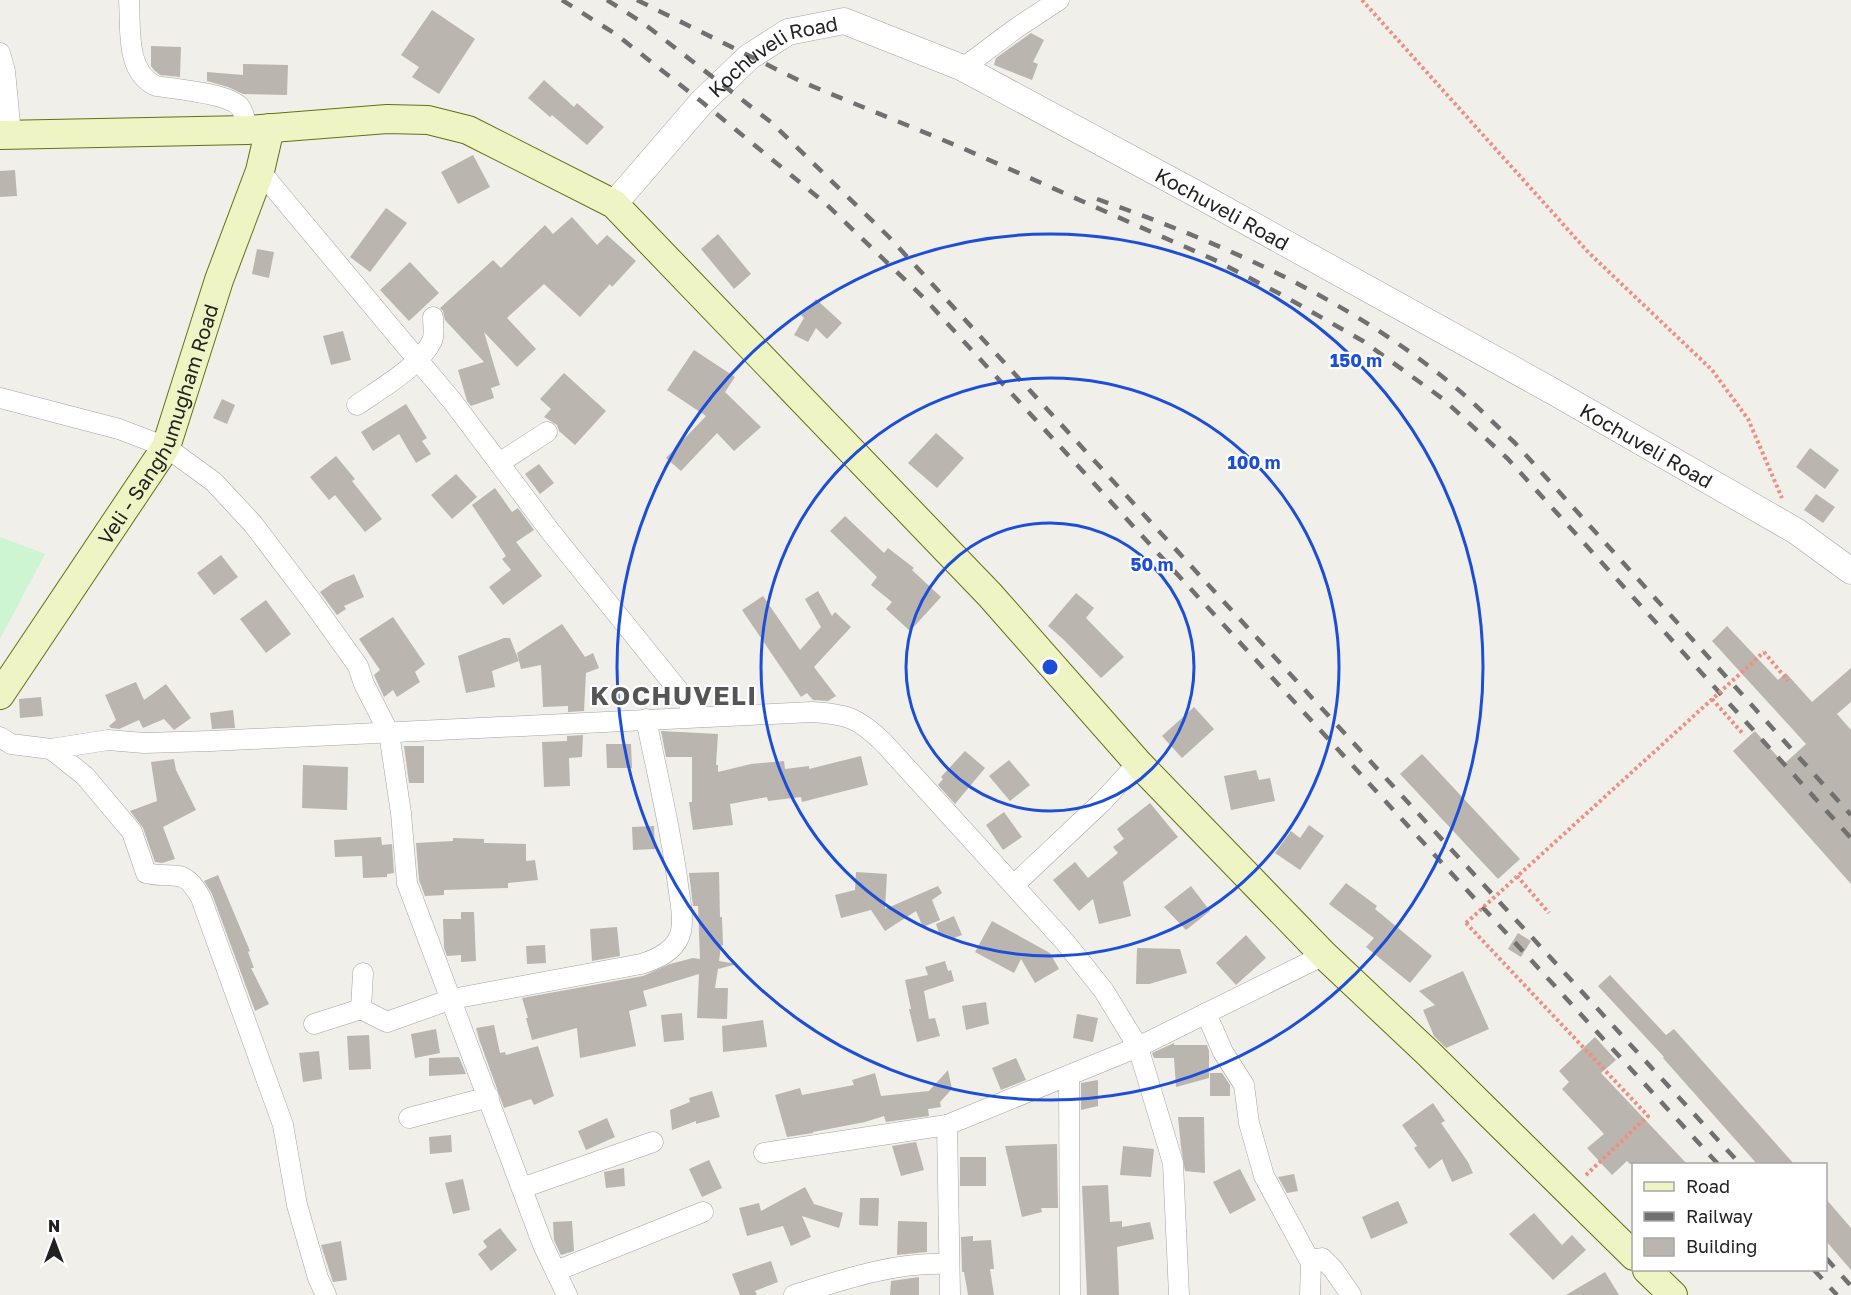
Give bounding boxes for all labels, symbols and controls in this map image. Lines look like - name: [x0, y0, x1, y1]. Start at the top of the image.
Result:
- street label: Kochuveli Road: [703, 11, 840, 102]
- street label: Kochuveli Road: [1151, 162, 1293, 255]
- street label: Veli - Sanghumugham Road: [92, 301, 223, 549]
- text: 150 m: [1330, 349, 1382, 371]
- street label: Kochuveli Road: [1576, 398, 1717, 493]
- text: 100 m: [1228, 451, 1280, 473]
- text: 50 m: [1131, 553, 1173, 575]
- centre of rings: [1040, 657, 1060, 677]
- district label: KOCHUVELI: [590, 680, 758, 711]
- legend: [1632, 1163, 1827, 1271]
- text: Road: [1686, 1175, 1730, 1197]
- text: Railway: [1686, 1205, 1753, 1227]
- north arrow: [24, 1211, 84, 1271]
- text: N: [48, 1216, 60, 1236]
- text: Building: [1686, 1235, 1757, 1257]

